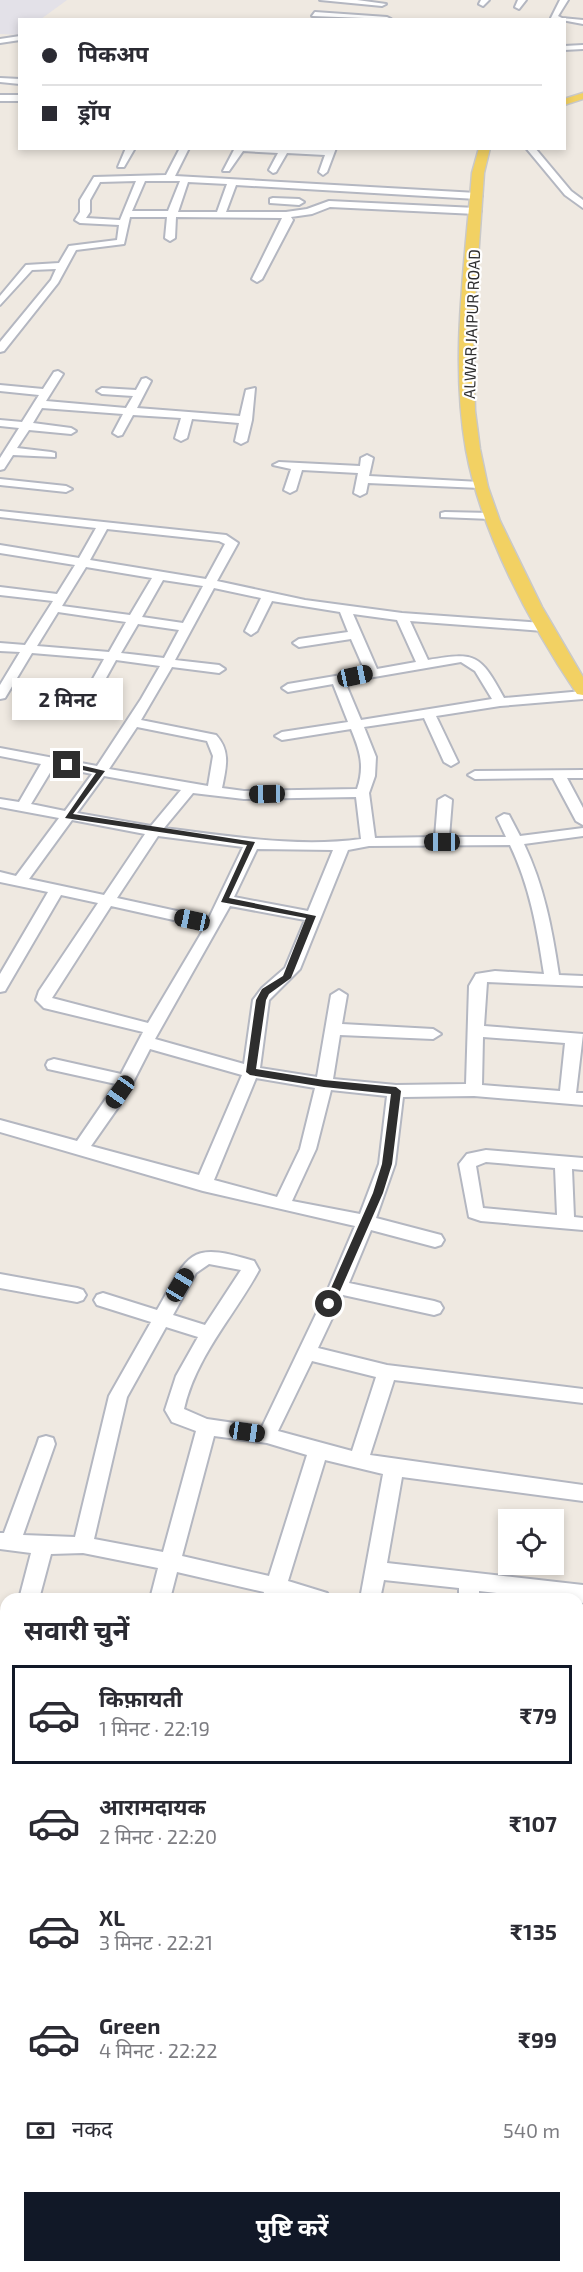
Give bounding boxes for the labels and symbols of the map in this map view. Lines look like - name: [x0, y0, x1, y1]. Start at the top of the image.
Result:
- street label: ALWAR JAIPUR ROAD: [459, 249, 483, 399]
- car: [336, 663, 374, 689]
- callout: 2 मिनट: [11, 678, 122, 720]
- route end: [53, 751, 80, 778]
- car: [249, 785, 285, 803]
- car: [424, 833, 460, 851]
- car: [173, 907, 211, 933]
- car: [102, 1072, 138, 1112]
- car: [163, 1265, 197, 1305]
- route start: [315, 1290, 342, 1317]
- car: [228, 1421, 266, 1443]

